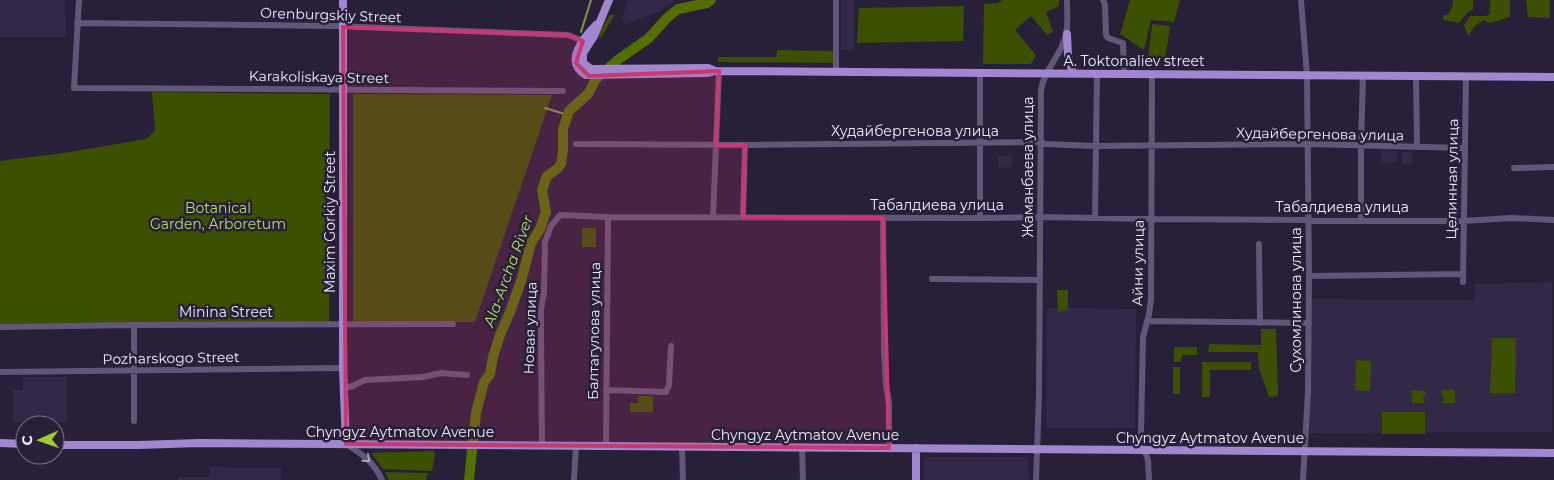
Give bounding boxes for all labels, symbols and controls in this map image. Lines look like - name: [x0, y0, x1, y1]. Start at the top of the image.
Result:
- street label: Orenburgskiy Street: [260, 4, 402, 26]
- street label: A. Toktonaliev street: [1063, 52, 1205, 70]
- street label: Karakoliskaya Street: [249, 67, 390, 87]
- street label: Жаманбаева улица: [1019, 97, 1037, 237]
- street label: Целинная улица: [1442, 118, 1462, 240]
- street label: Худайбергенова улица: [831, 122, 999, 140]
- street label: Худайбергенова улица: [1236, 124, 1404, 144]
- street label: Maxim Gorkiy Street: [321, 151, 339, 293]
- street label: Табалдиева улица: [870, 196, 1004, 214]
- street label: Табалдиева улица: [1275, 198, 1409, 216]
- park label: Botanical Garden, Arboretum: [150, 199, 286, 233]
- water label: Ala-Archa River: [479, 212, 537, 330]
- street label: Айни улица: [1128, 220, 1148, 306]
- street label: Сухомлинова улица: [1287, 227, 1305, 373]
- street label: Балтагулова улица: [584, 262, 604, 400]
- street label: Новая улица: [519, 281, 541, 375]
- street label: Minina Street: [179, 303, 273, 321]
- street label: Pozharskogo Street: [102, 348, 240, 368]
- north arrow: [15, 415, 65, 465]
- street label: Chyngyz Aytmatov Avenue: [306, 423, 494, 441]
- street label: Chyngyz Aytmatov Avenue: [711, 426, 899, 444]
- street label: Chyngyz Aytmatov Avenue: [1116, 429, 1304, 447]
- text: С: [18, 435, 36, 446]
- one-way arrow: [361, 454, 370, 462]

